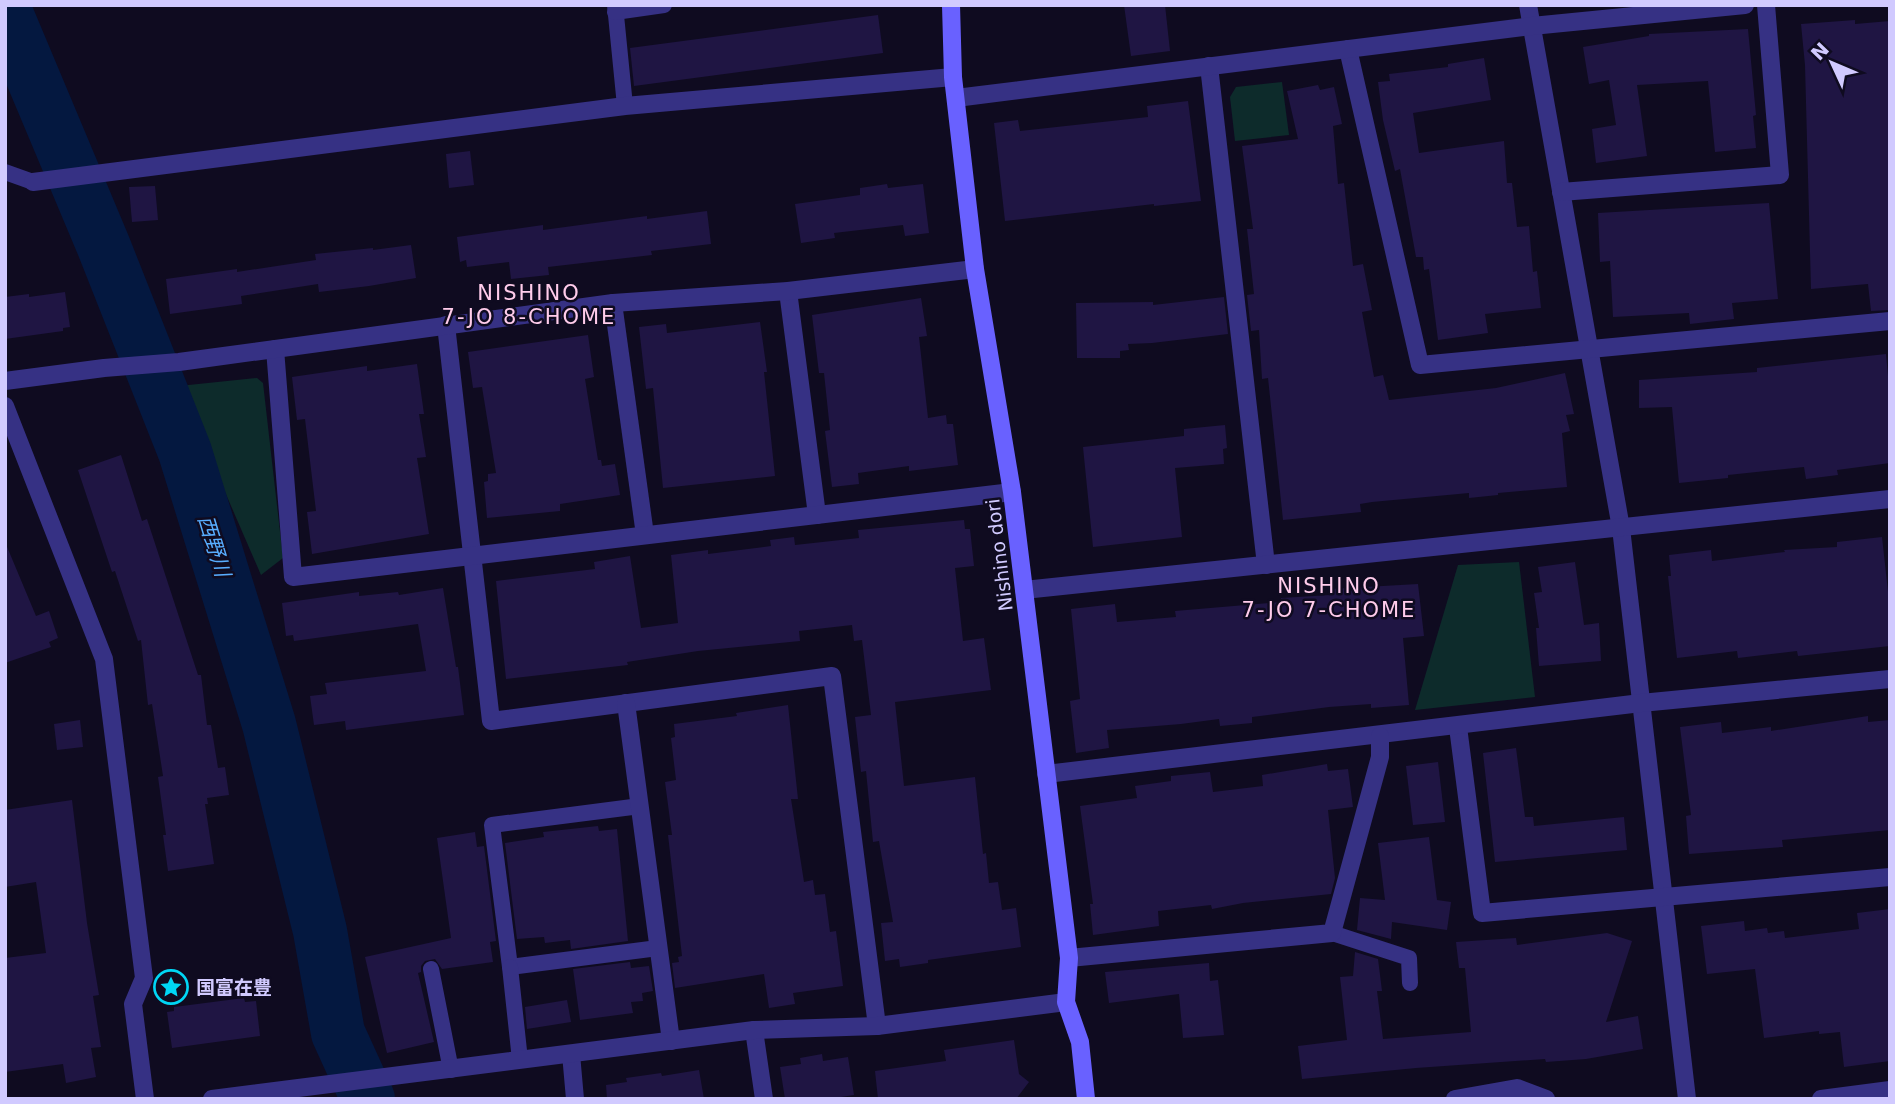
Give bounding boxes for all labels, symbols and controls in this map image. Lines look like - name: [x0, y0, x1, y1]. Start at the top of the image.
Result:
- north arrow: [1797, 28, 1867, 98]
- text: N: [1806, 38, 1833, 65]
- district label: NISHINO 7-JO 8-CHOME: [442, 281, 616, 329]
- street label: Nishino dori: [981, 497, 1017, 613]
- water label: 西野川: [193, 512, 235, 582]
- district label: NISHINO 7-JO 7-CHOME: [1242, 574, 1416, 622]
- place icon: 国富在豊: [152, 968, 190, 1006]
- place label: 国富在豊: [196, 976, 272, 998]

